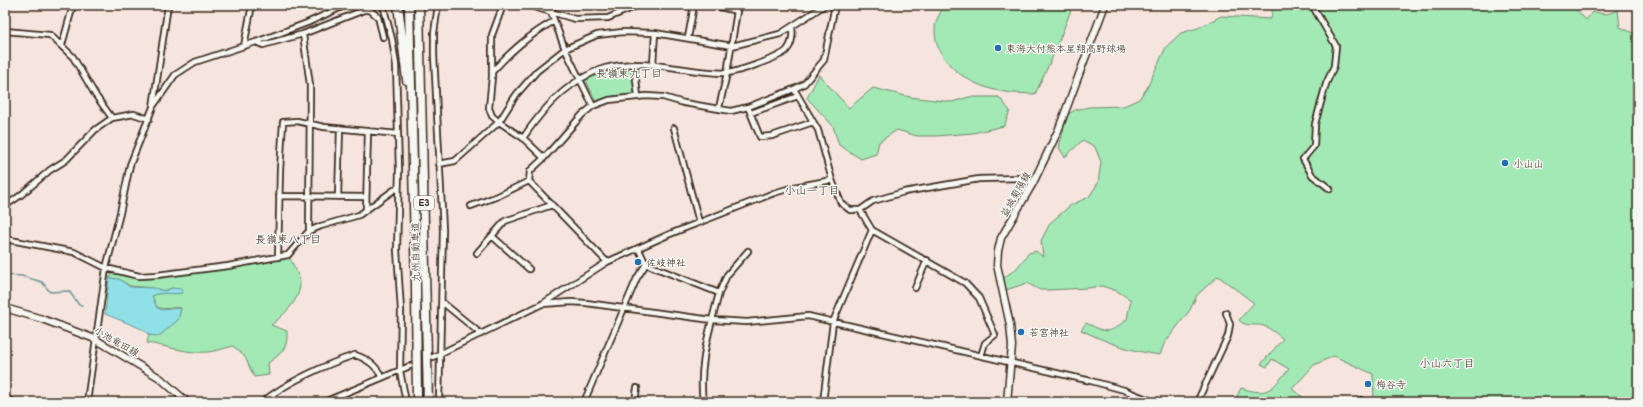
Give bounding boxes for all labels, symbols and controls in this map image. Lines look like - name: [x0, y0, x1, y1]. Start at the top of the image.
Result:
- marker: 東海大付熊本星翔高野球場: [993, 43, 1003, 53]
- place label: 東海大付熊本星翔高野球場: [1006, 43, 1126, 55]
- district label: 長嶺東九丁目: [596, 67, 662, 80]
- marker: 小山山: [1500, 158, 1510, 168]
- place label: 小山山: [1513, 158, 1543, 170]
- street label: 益城菊陽線: [998, 170, 1034, 219]
- district label: 小山一丁目: [785, 184, 840, 197]
- road number: E3: [414, 196, 434, 210]
- street label: 九州自動車道: [409, 222, 423, 282]
- district label: 長嶺東八丁目: [255, 233, 321, 246]
- marker: 佐岐神社: [633, 257, 643, 267]
- place label: 佐岐神社: [646, 257, 686, 269]
- street label: 小池竜田線: [92, 324, 141, 360]
- marker: 若宮神社: [1016, 327, 1026, 337]
- place label: 若宮神社: [1029, 327, 1069, 339]
- district label: 小山六丁目: [1420, 357, 1475, 370]
- marker: 梅谷寺: [1363, 379, 1373, 389]
- place label: 梅谷寺: [1376, 379, 1406, 391]

